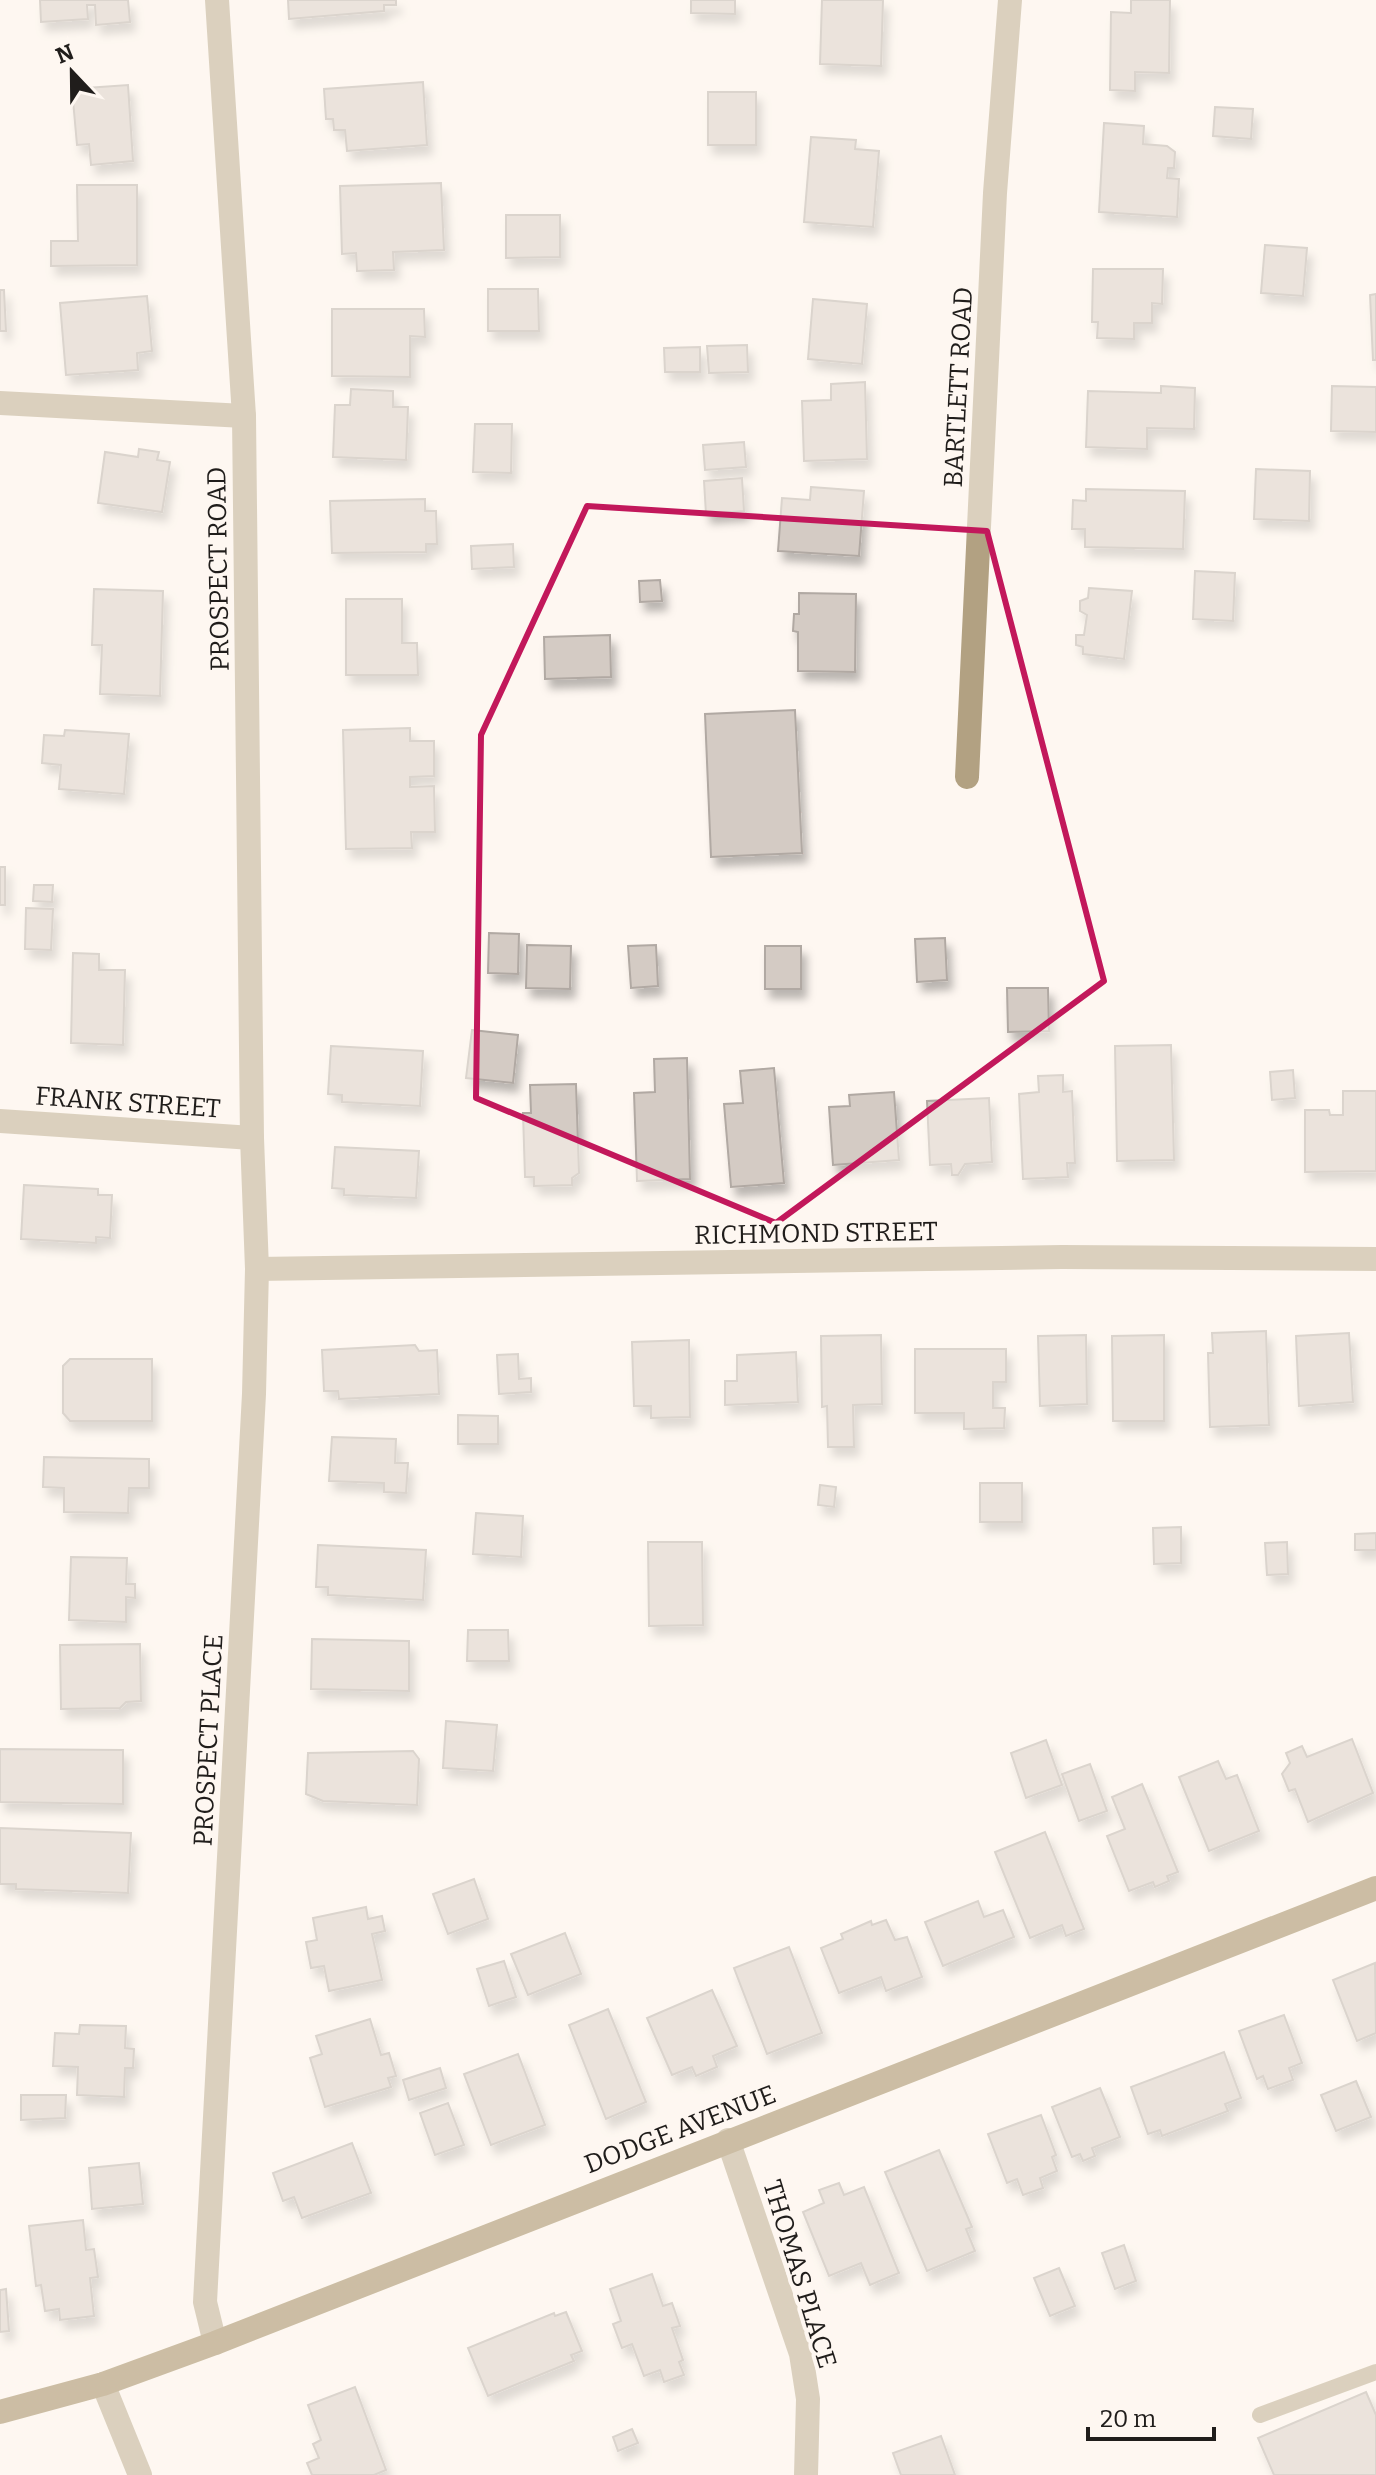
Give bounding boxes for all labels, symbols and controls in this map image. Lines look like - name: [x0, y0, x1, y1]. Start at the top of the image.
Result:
- north arrow: [32, 32, 112, 112]
- text: N: [52, 38, 78, 70]
- street label: BARTLETT ROAD: [938, 286, 979, 488]
- street label: PROSPECT ROAD: [201, 467, 236, 671]
- street label: FRANK STREET: [34, 1081, 222, 1124]
- street label: RICHMOND STREET: [694, 1216, 938, 1251]
- street label: PROSPECT PLACE: [187, 1633, 230, 1847]
- street label: DODGE AVENUE: [580, 2079, 780, 2180]
- street label: THOMAS PLACE: [756, 2176, 843, 2372]
- scale bar: [1088, 2391, 1214, 2441]
- text: 20 m: [1100, 2405, 1156, 2433]

